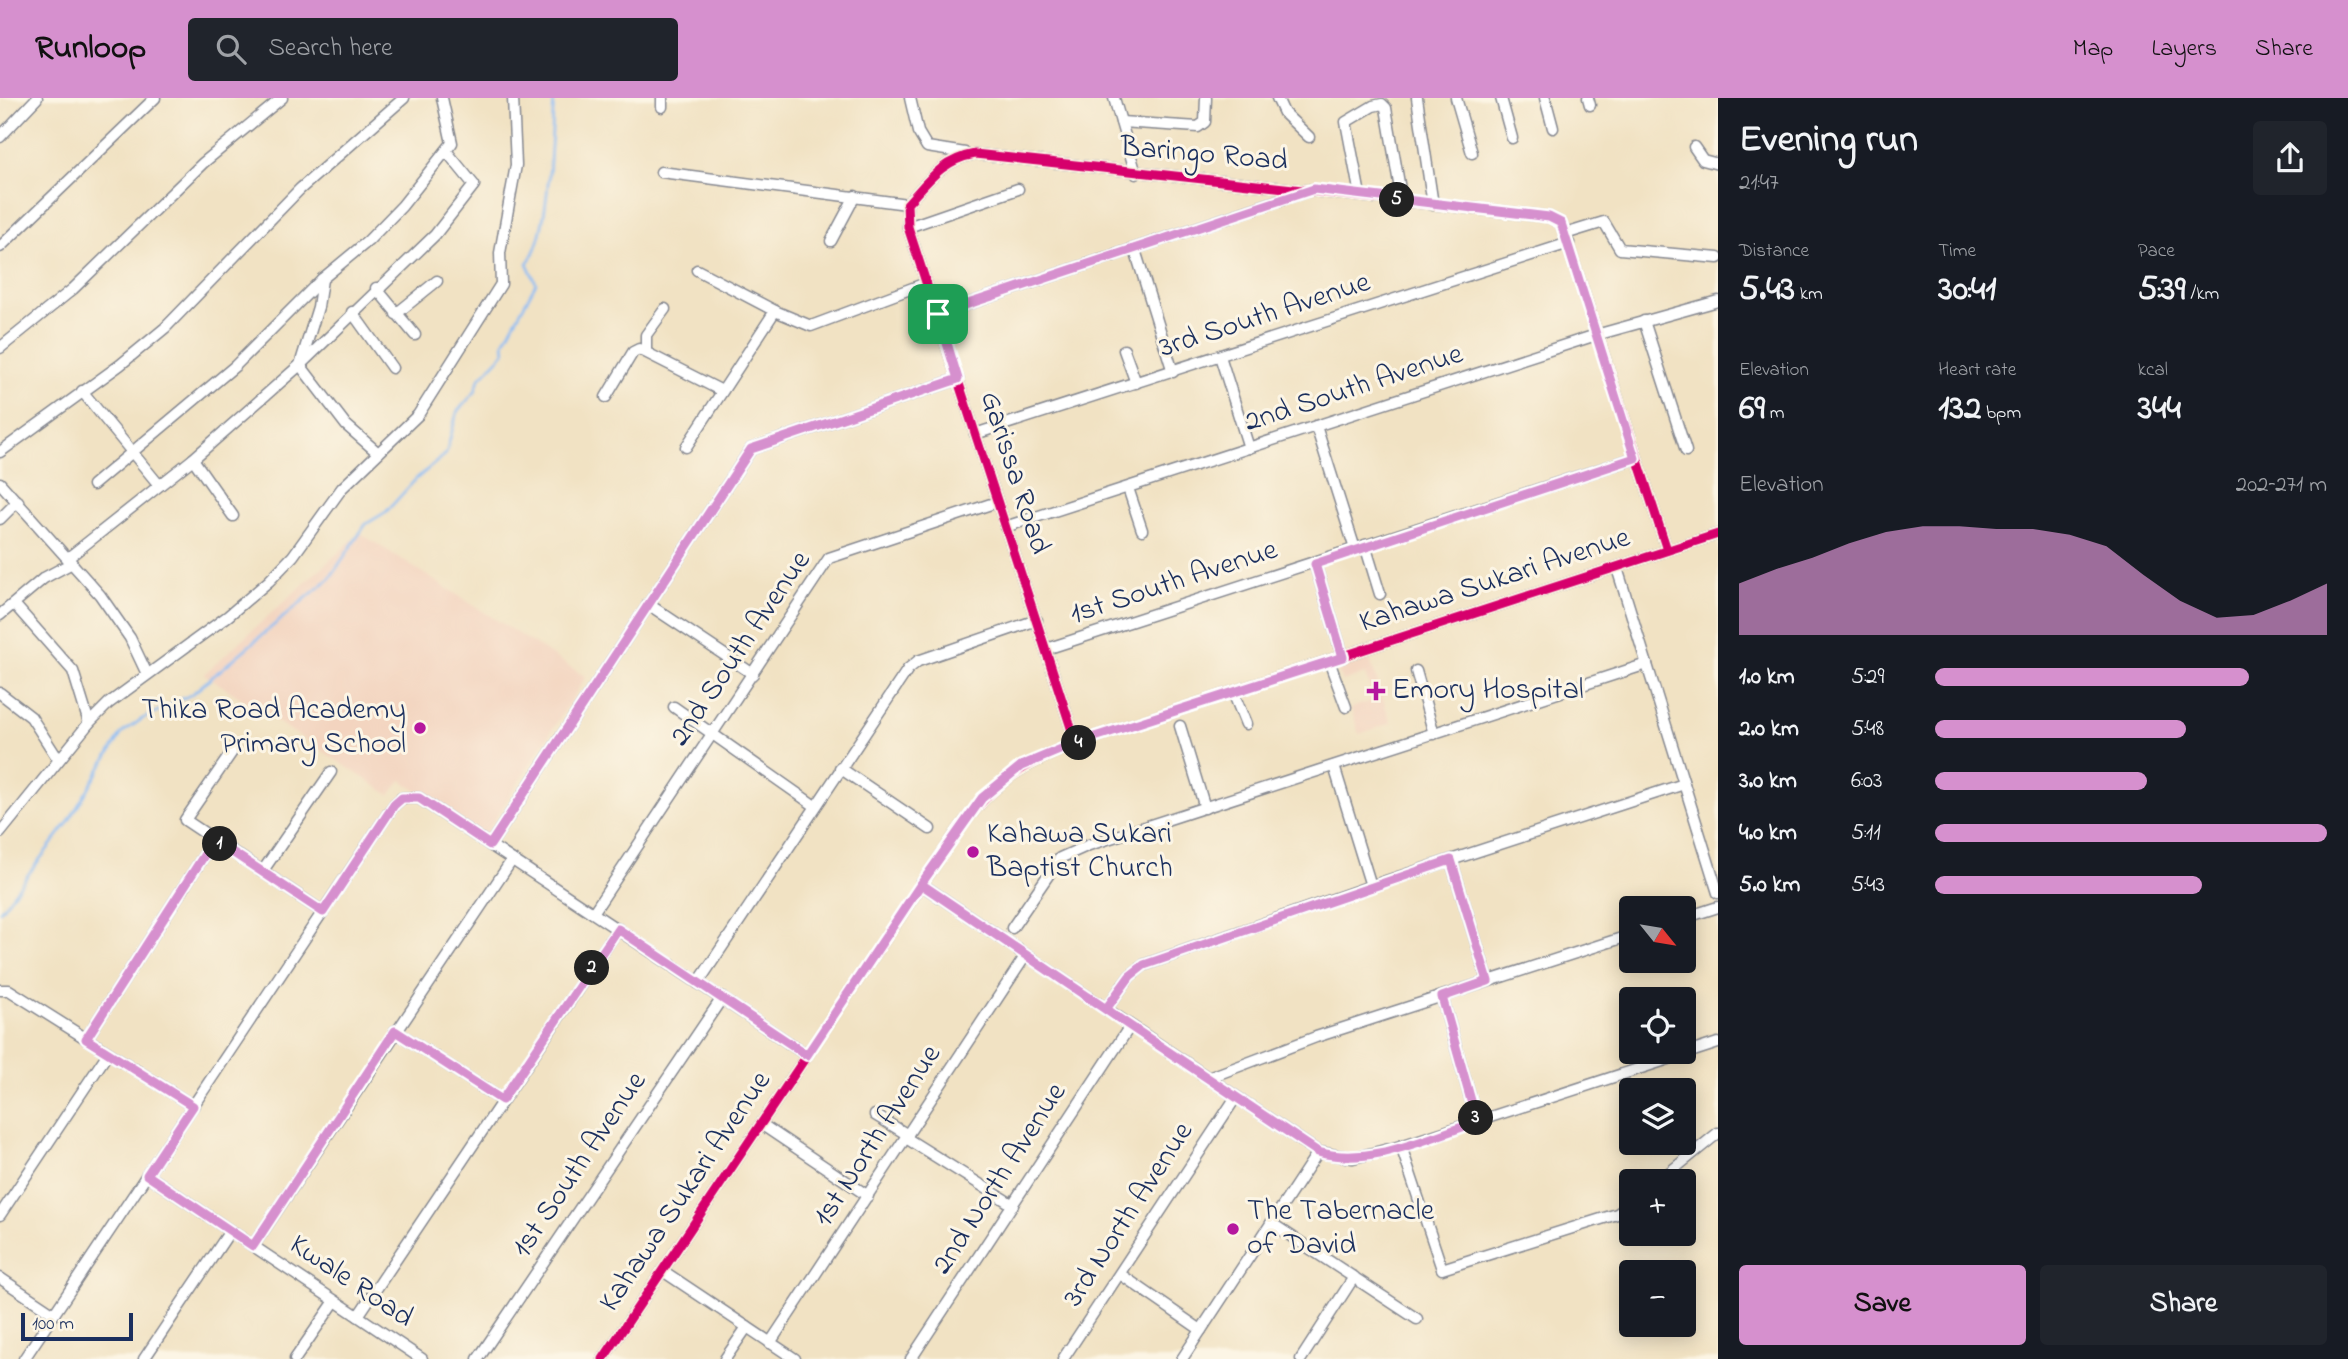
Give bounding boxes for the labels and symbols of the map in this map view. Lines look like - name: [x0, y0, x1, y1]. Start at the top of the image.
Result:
- street label: Baringo Road: [1118, 126, 1290, 184]
- pin: 5: [1380, 182, 1414, 217]
- street label: 3rd South Avenue: [1154, 261, 1377, 371]
- pin: [908, 284, 968, 344]
- street label: 2nd South Avenue: [1239, 333, 1470, 445]
- street label: Garissa Road: [967, 386, 1061, 560]
- street label: Kahawa Sukari Avenue: [1354, 516, 1636, 646]
- street label: 1st South Avenue: [1065, 529, 1284, 637]
- street label: 2nd South Avenue: [659, 542, 823, 756]
- place label: Emory Hospital: [1392, 669, 1584, 713]
- marker: Emory Hospital: [1366, 681, 1386, 701]
- place label: Thika Road Academy Primary School: [141, 689, 406, 767]
- marker: Thika Road Academy Primary School: [412, 720, 428, 736]
- pin: 4: [1062, 726, 1096, 760]
- place label: Kahawa Sukari Baptist Church: [986, 813, 1173, 891]
- pin: 1: [202, 826, 238, 862]
- marker: Kahawa Sukari Baptist Church: [965, 844, 981, 860]
- north arrow: [1619, 896, 1696, 973]
- pin: 2: [574, 950, 610, 986]
- street label: 1st North Avenue: [803, 1036, 954, 1236]
- street label: Kahawa Sukari Avenue: [589, 1062, 783, 1321]
- street label: 1st South Avenue: [501, 1063, 659, 1267]
- street label: 2nd North Avenue: [921, 1074, 1079, 1284]
- pin: 3: [1458, 1100, 1494, 1136]
- street label: 3rd North Avenue: [1053, 1113, 1206, 1316]
- place label: The Tabernacle of David: [1247, 1190, 1435, 1268]
- marker: The Tabernacle of David: [1225, 1221, 1241, 1237]
- street label: Kwale Road: [280, 1224, 422, 1340]
- scale bar: [21, 1310, 133, 1342]

